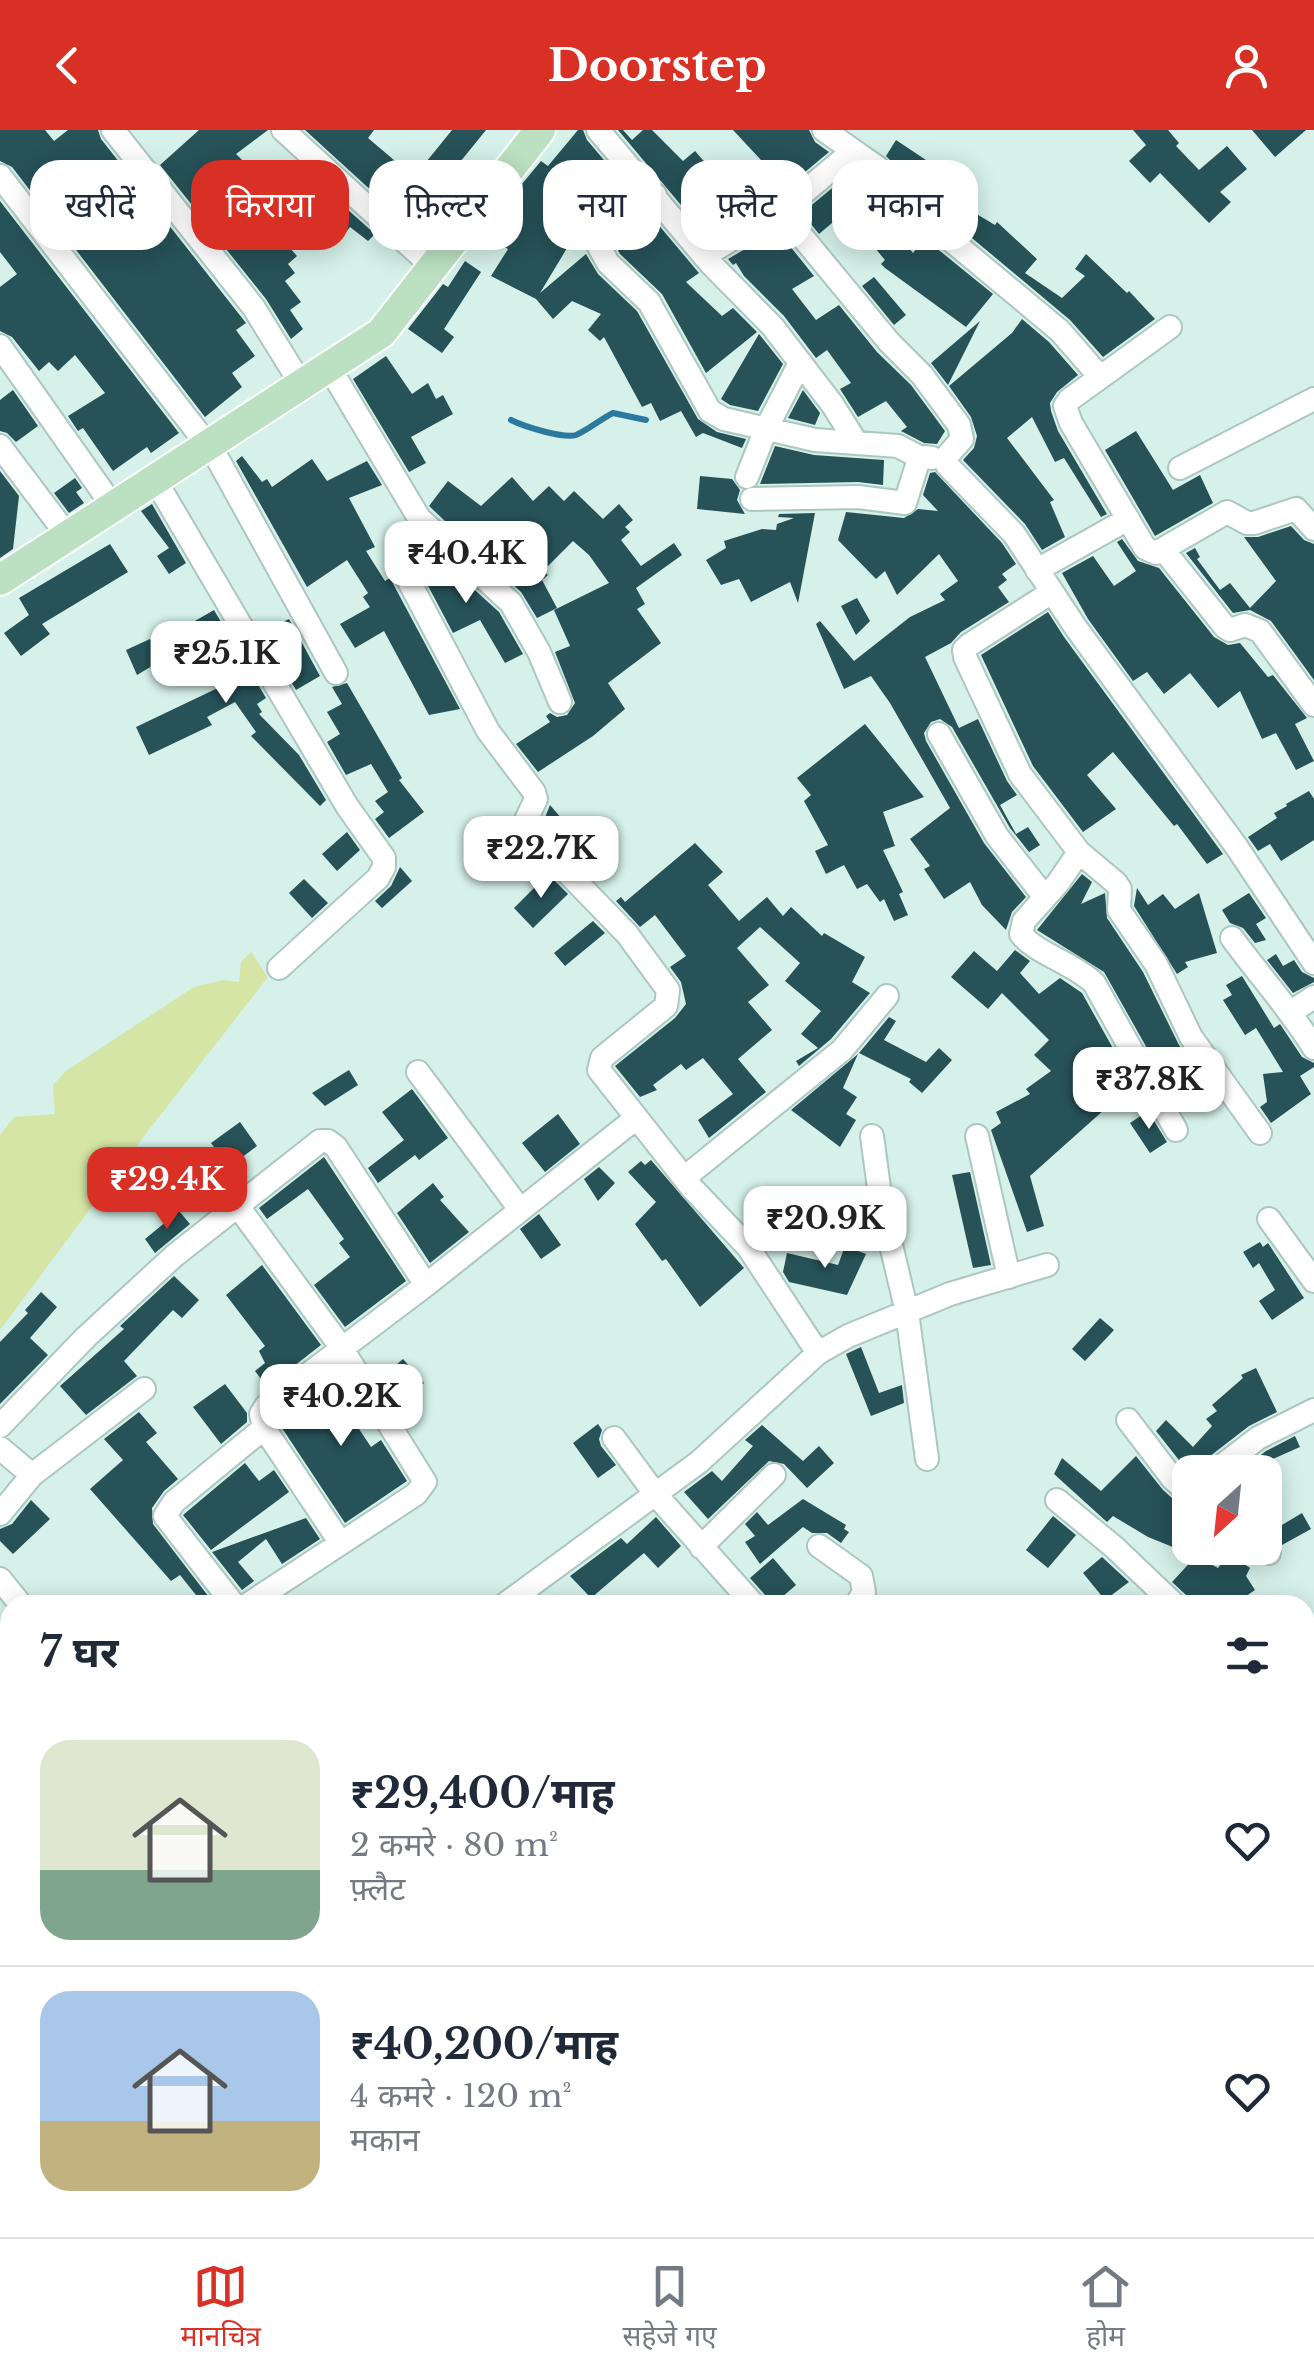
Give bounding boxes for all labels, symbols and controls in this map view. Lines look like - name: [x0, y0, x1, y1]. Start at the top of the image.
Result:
- text: Doorstep: [547, 37, 767, 93]
- icon: back: [40, 38, 95, 93]
- icon: person: [1219, 38, 1274, 93]
- chip: खरीदें: [30, 160, 171, 250]
- chip: किराया: [191, 160, 349, 250]
- chip: फ़िल्टर: [369, 160, 523, 250]
- chip: नया: [543, 160, 661, 250]
- chip: फ़्लैट: [681, 160, 812, 250]
- chip: मकान: [832, 160, 978, 250]
- pin: ₹40.4K: [385, 521, 547, 606]
- text: ₹40.4K: [407, 533, 525, 573]
- pin: ₹25.1K: [145, 621, 307, 706]
- text: ₹25.1K: [173, 633, 279, 673]
- pin: ₹22.7K: [460, 816, 622, 901]
- text: ₹22.7K: [486, 828, 596, 868]
- pin: ₹37.8K: [1068, 1047, 1230, 1132]
- text: ₹37.8K: [1095, 1059, 1203, 1099]
- pin: ₹29.4K: [86, 1147, 248, 1232]
- text: ₹29.4K: [109, 1159, 225, 1199]
- pin: ₹20.9K: [744, 1186, 906, 1271]
- text: ₹20.9K: [766, 1198, 884, 1238]
- pin: ₹40.2K: [260, 1364, 422, 1449]
- text: ₹40.2K: [282, 1376, 400, 1416]
- north arrow: [1172, 1455, 1282, 1565]
- map controls: [1172, 1455, 1282, 1565]
- text: 7 घर: [40, 1626, 119, 1678]
- icon: filters: [1220, 1628, 1275, 1683]
- text: ₹29,400/माह: [350, 1767, 614, 1819]
- icon: home: [120, 1780, 240, 1900]
- icon: heart: [1220, 1813, 1275, 1868]
- text: 2 कमरे · 80 m²: [350, 1825, 558, 1865]
- text: फ़्लैट: [350, 1869, 405, 1909]
- text: ₹40,200/माह: [350, 2018, 618, 2070]
- icon: home: [120, 2031, 240, 2151]
- icon: heart: [1220, 2064, 1275, 2119]
- text: 4 कमरे · 120 m²: [350, 2076, 572, 2116]
- text: मकान: [350, 2120, 420, 2160]
- tab: मानचित्र: [181, 2259, 261, 2357]
- tab: सहेजे गए: [623, 2259, 716, 2357]
- tab: होम: [1078, 2259, 1133, 2357]

